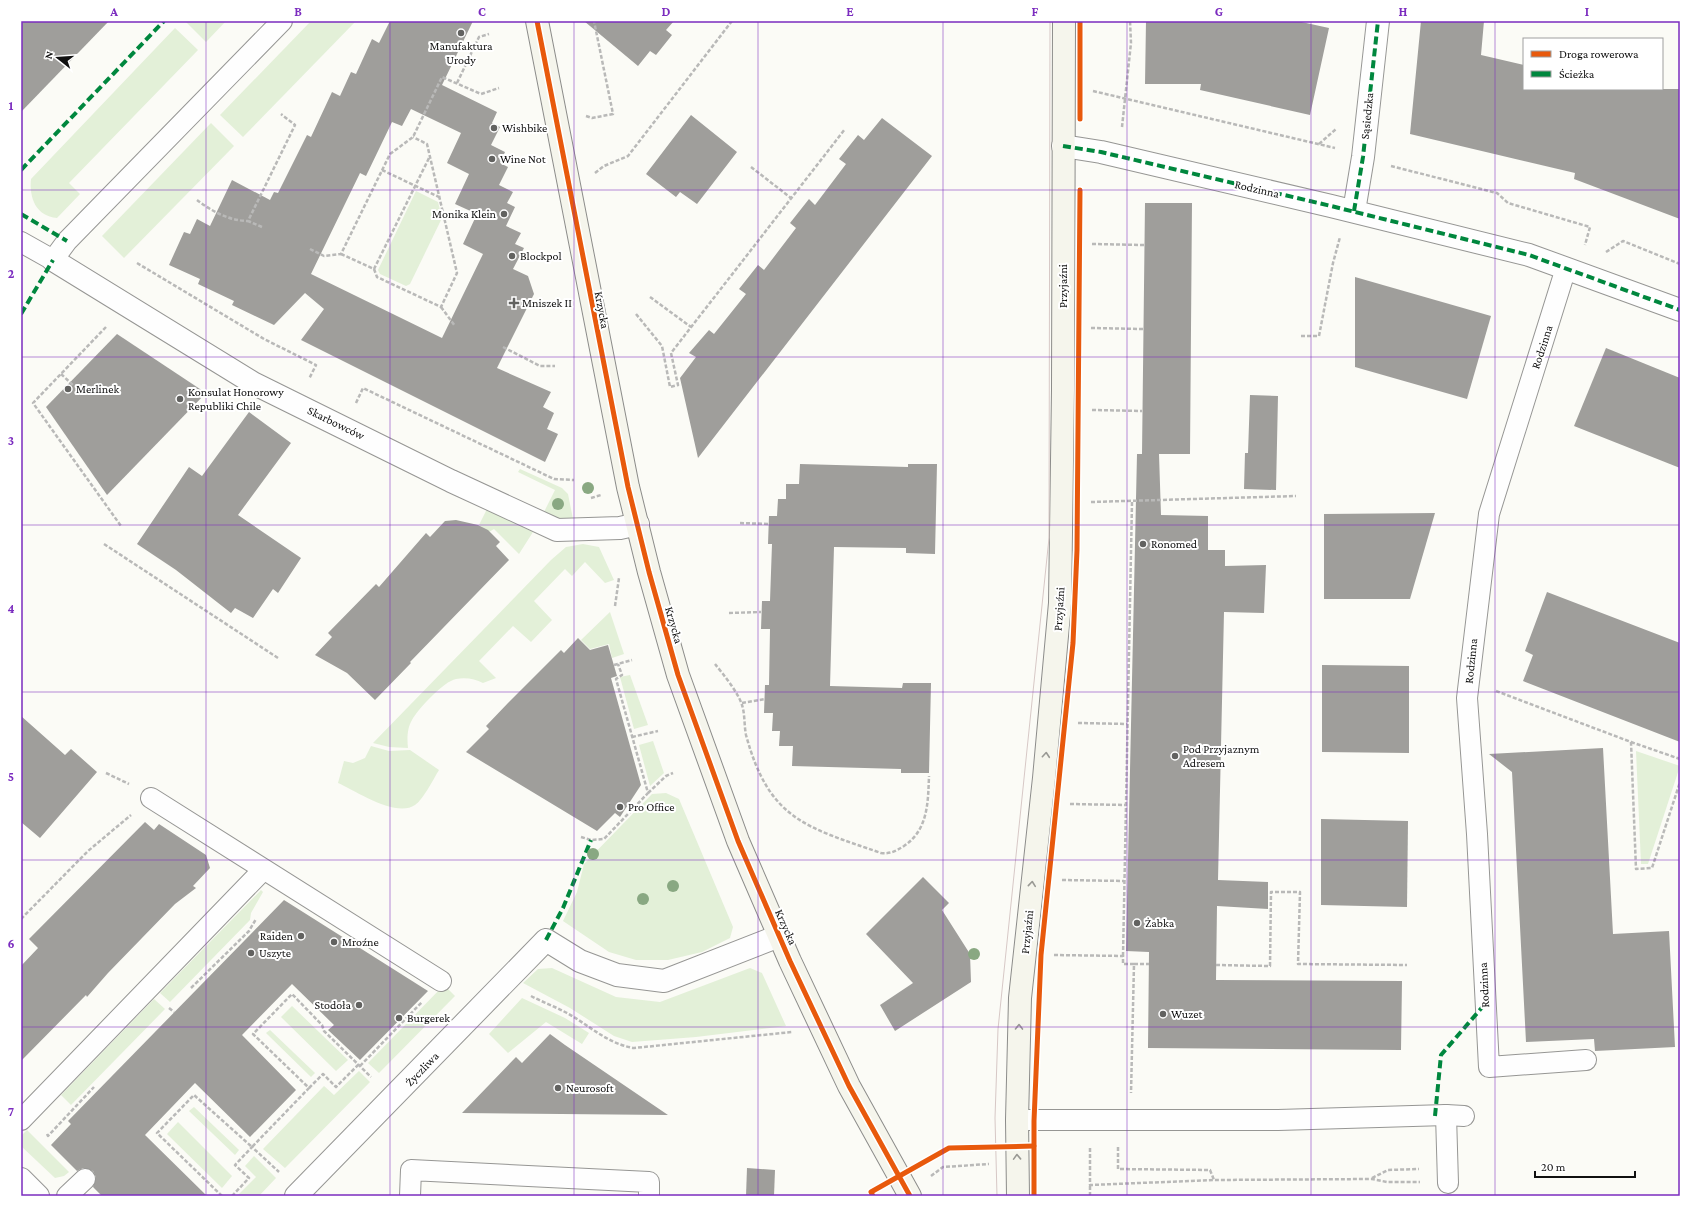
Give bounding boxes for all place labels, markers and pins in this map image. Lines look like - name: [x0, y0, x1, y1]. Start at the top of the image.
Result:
- marker: Manufaktura Urody: [456, 28, 466, 38]
- place label: Manufaktura Urody: [429, 39, 493, 67]
- place label: Wishbike: [502, 121, 547, 135]
- marker: Wishbike: [489, 123, 499, 133]
- place label: Wine Not: [500, 152, 547, 166]
- marker: Wine Not: [487, 154, 497, 164]
- place label: Monika Klein: [432, 207, 497, 221]
- marker: Monika Klein: [499, 209, 509, 219]
- place label: Blockpol: [520, 249, 562, 263]
- marker: Blockpol: [507, 251, 517, 261]
- place label: Mniszek II: [522, 296, 572, 310]
- marker: Mniszek II: [509, 298, 519, 308]
- place label: Merlinek: [76, 382, 119, 396]
- marker: Merlinek: [63, 384, 73, 394]
- place label: Konsulat Honorowy Republiki Chile: [188, 385, 284, 413]
- marker: Konsulat Honorowy Republiki Chile: [175, 394, 185, 404]
- place label: Ronomed: [1151, 537, 1198, 551]
- marker: Ronomed: [1138, 539, 1148, 549]
- place label: Pod Przyjaznym Adresem: [1183, 742, 1260, 770]
- marker: Pod Przyjaznym Adresem: [1170, 751, 1180, 761]
- place label: Pro Office: [628, 800, 674, 814]
- marker: Pro Office: [615, 802, 625, 812]
- place label: Żabka: [1145, 916, 1175, 930]
- marker: Żabka: [1132, 918, 1142, 928]
- place label: Raiden: [260, 929, 294, 943]
- marker: Raiden: [296, 931, 306, 941]
- place label: Mroźne: [342, 935, 379, 949]
- marker: Mroźne: [329, 937, 339, 947]
- place label: Uszyte: [259, 946, 291, 960]
- marker: Uszyte: [246, 948, 256, 958]
- place label: Stodoła: [315, 998, 351, 1012]
- marker: Stodoła: [354, 1000, 364, 1010]
- place label: Wuzet: [1171, 1007, 1204, 1021]
- marker: Wuzet: [1158, 1009, 1168, 1019]
- place label: Burgerek: [407, 1011, 450, 1025]
- marker: Burgerek: [394, 1013, 404, 1023]
- place label: Neurosoft: [566, 1081, 615, 1095]
- marker: Neurosoft: [553, 1083, 563, 1093]

